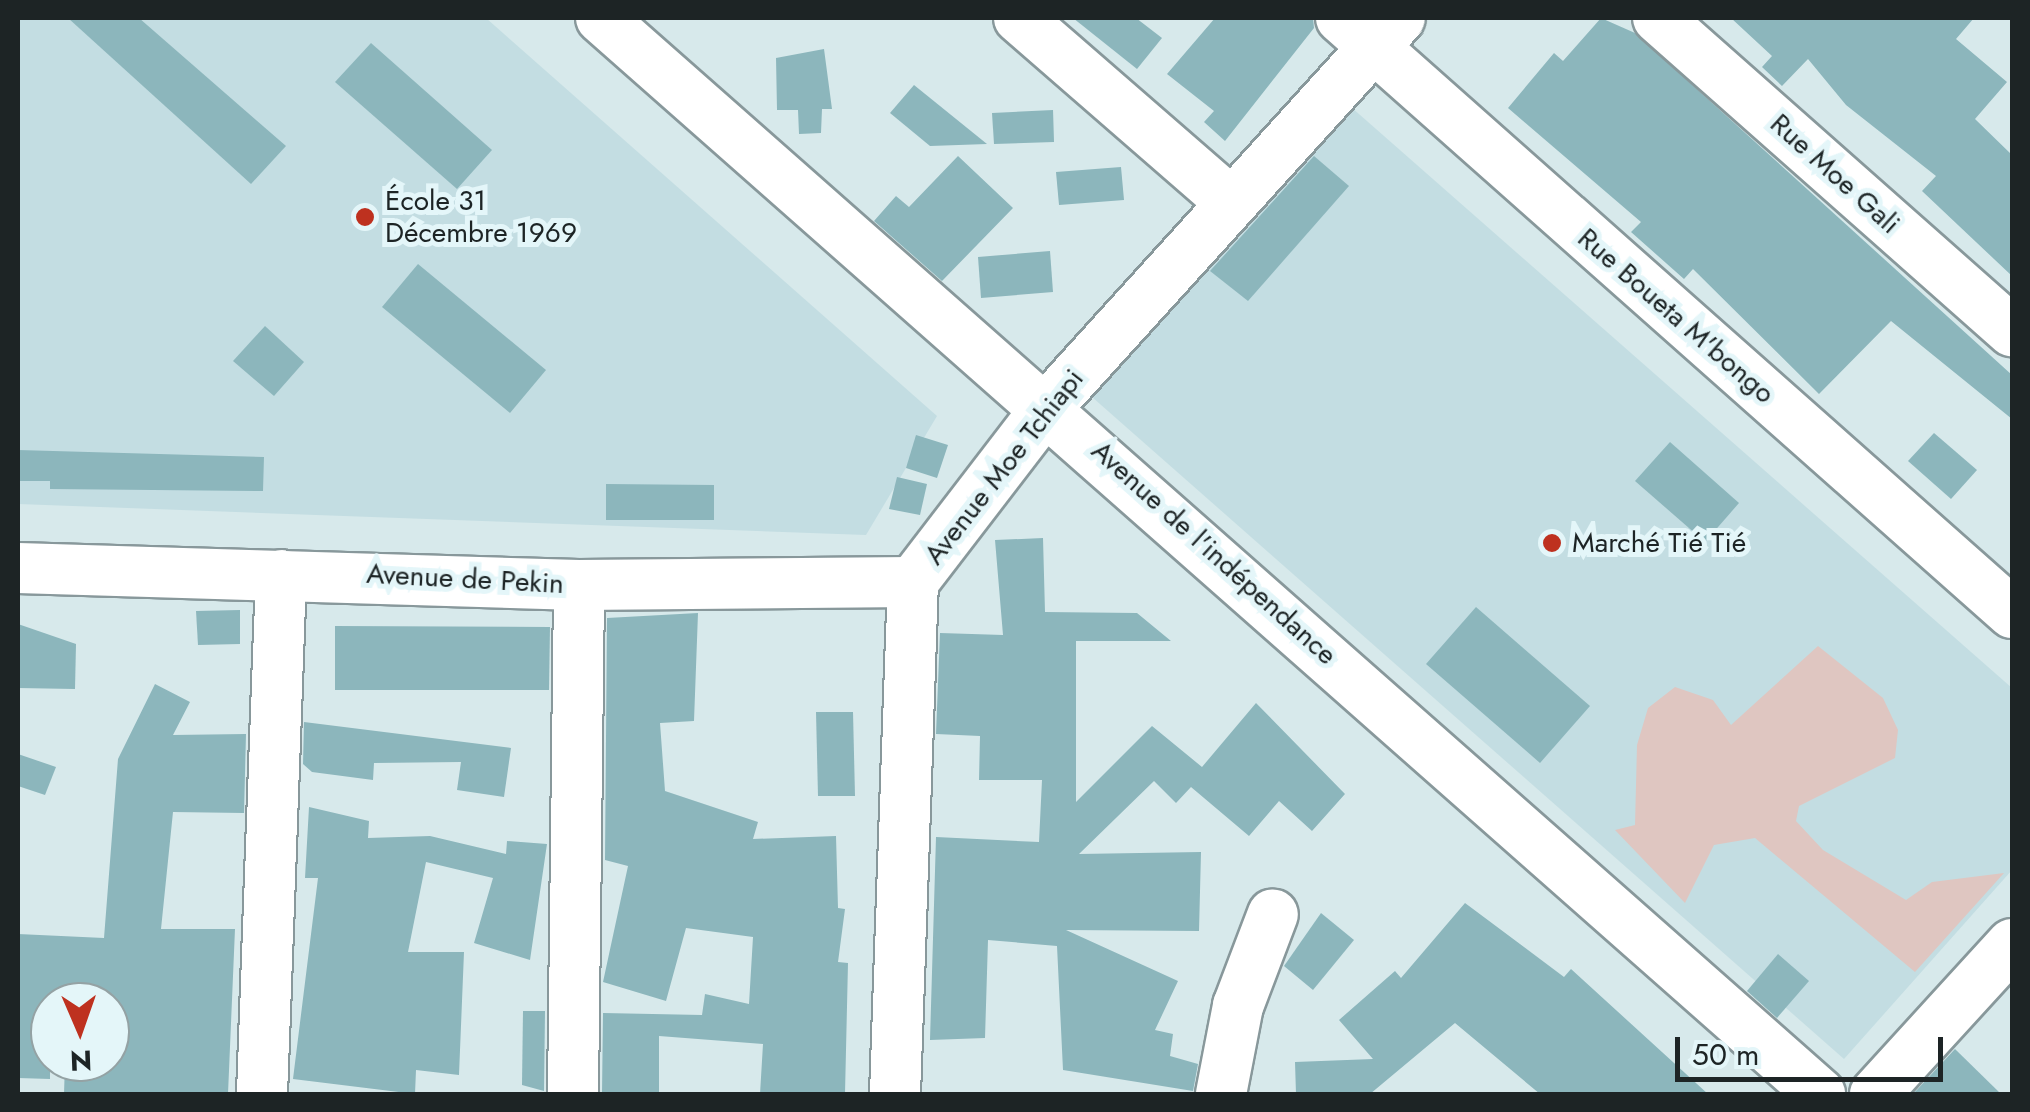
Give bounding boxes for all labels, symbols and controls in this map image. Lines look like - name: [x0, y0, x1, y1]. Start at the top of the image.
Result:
- street label: Rue Moe Gali: [1763, 107, 1907, 241]
- place label: École 31 Décembre 1969: [385, 184, 577, 250]
- marker: École 31 Décembre 1969: [354, 206, 376, 228]
- street label: Rue Boueta M'bongo: [1571, 221, 1781, 411]
- street label: Avenue Moe Tchiapi: [917, 363, 1091, 571]
- street label: Avenue de l'indépendance: [1085, 434, 1343, 672]
- place label: Marché Tié Tié: [1572, 526, 1746, 560]
- marker: Marché Tié Tié: [1541, 532, 1563, 554]
- street label: Avenue de Pekin: [365, 557, 565, 601]
- north arrow: [30, 982, 130, 1082]
- scale bar: [1680, 1017, 1948, 1079]
- text: 50 m: [1692, 1033, 1759, 1076]
- text: N: [69, 1040, 93, 1081]

